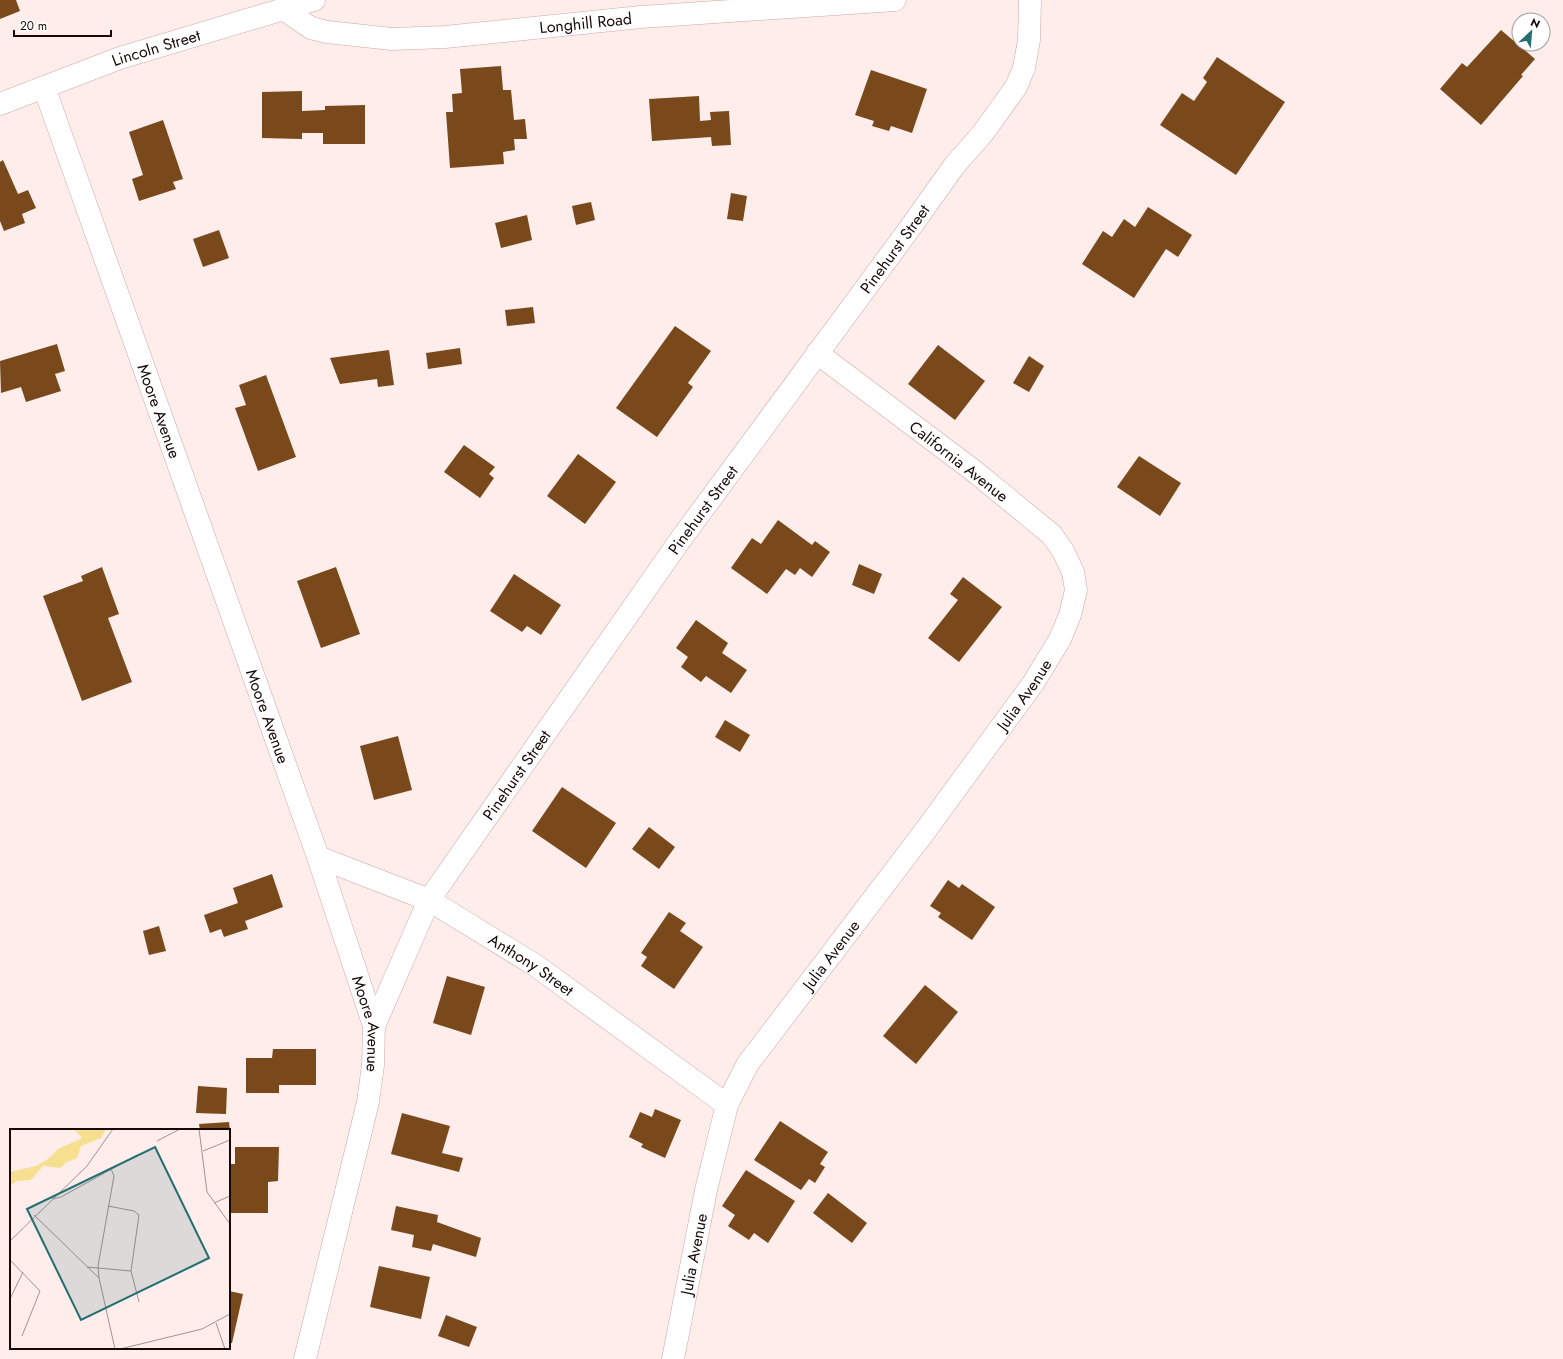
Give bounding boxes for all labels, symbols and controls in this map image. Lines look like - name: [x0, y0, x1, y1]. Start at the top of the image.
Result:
- street label: Longhill Road: [538, 7, 633, 39]
- scale bar: [14, 12, 111, 38]
- north arrow: [1511, 12, 1551, 52]
- text: N: [1528, 14, 1543, 32]
- text: 20 m: [20, 17, 47, 35]
- street label: Lincoln Street: [108, 24, 203, 72]
- street label: Pinehurst Street: [855, 200, 935, 298]
- street label: Moore Avenue: [131, 361, 186, 462]
- street label: California Avenue: [904, 415, 1013, 507]
- street label: Pinehurst Street: [662, 461, 743, 559]
- street label: Julia Avenue: [990, 655, 1057, 737]
- street label: Moore Avenue: [240, 666, 295, 767]
- street label: Pinehurst Street: [477, 725, 556, 825]
- street label: Julia Avenue: [796, 915, 865, 996]
- street label: Anthony Street: [484, 928, 579, 1002]
- street label: Moore Avenue: [346, 973, 385, 1073]
- inset map: [10, 1129, 230, 1349]
- street label: Julia Avenue: [674, 1211, 713, 1299]

